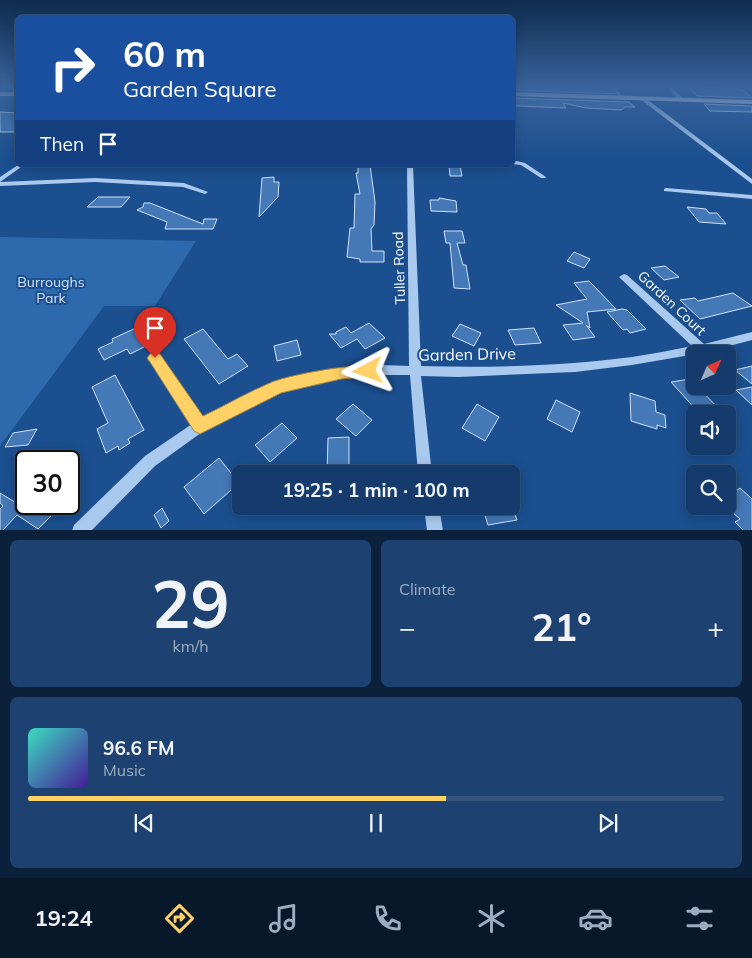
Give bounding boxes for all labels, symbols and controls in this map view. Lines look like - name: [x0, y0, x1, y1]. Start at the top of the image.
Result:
- text: 60 m: [123, 32, 206, 76]
- icon: right: [40, 35, 105, 100]
- text: Garden Square: [123, 75, 277, 103]
- icon: arrive: [94, 130, 122, 158]
- text: Then: [40, 132, 84, 156]
- street label: Tuller Road: [389, 231, 409, 305]
- street label: Garden Court: [634, 267, 710, 339]
- park label: Burroughs Park: [17, 273, 85, 307]
- pin: [134, 307, 176, 358]
- icon: arrive: [141, 314, 169, 342]
- street label: Garden Drive: [418, 343, 516, 365]
- position arrow: [341, 344, 393, 396]
- north arrow: [686, 345, 736, 395]
- map controls: [686, 345, 736, 515]
- button: sound: [686, 405, 736, 455]
- speed limit sign: 30: [15, 450, 80, 515]
- button: search: [686, 465, 736, 515]
- text: 19:25 · 1 min · 100 m: [282, 478, 470, 502]
- text: 29: [151, 563, 230, 644]
- text: Climate: [399, 579, 455, 599]
- text: 21°: [531, 603, 592, 651]
- text: −: [399, 610, 416, 645]
- text: +: [707, 610, 724, 645]
- text: km/h: [172, 636, 209, 656]
- text: 96.6 FM: [103, 736, 175, 760]
- text: Music: [103, 760, 146, 780]
- icon: previous: [130, 809, 158, 837]
- icon: pause: [362, 809, 390, 837]
- icon: next: [594, 809, 622, 837]
- icon: directions: [162, 901, 197, 936]
- icon: music: [266, 901, 301, 936]
- icon: phone: [370, 901, 405, 936]
- icon: climate: [474, 901, 509, 936]
- icon: car: [578, 901, 613, 936]
- icon: filters: [682, 901, 717, 936]
- text: 19:24: [35, 904, 93, 932]

